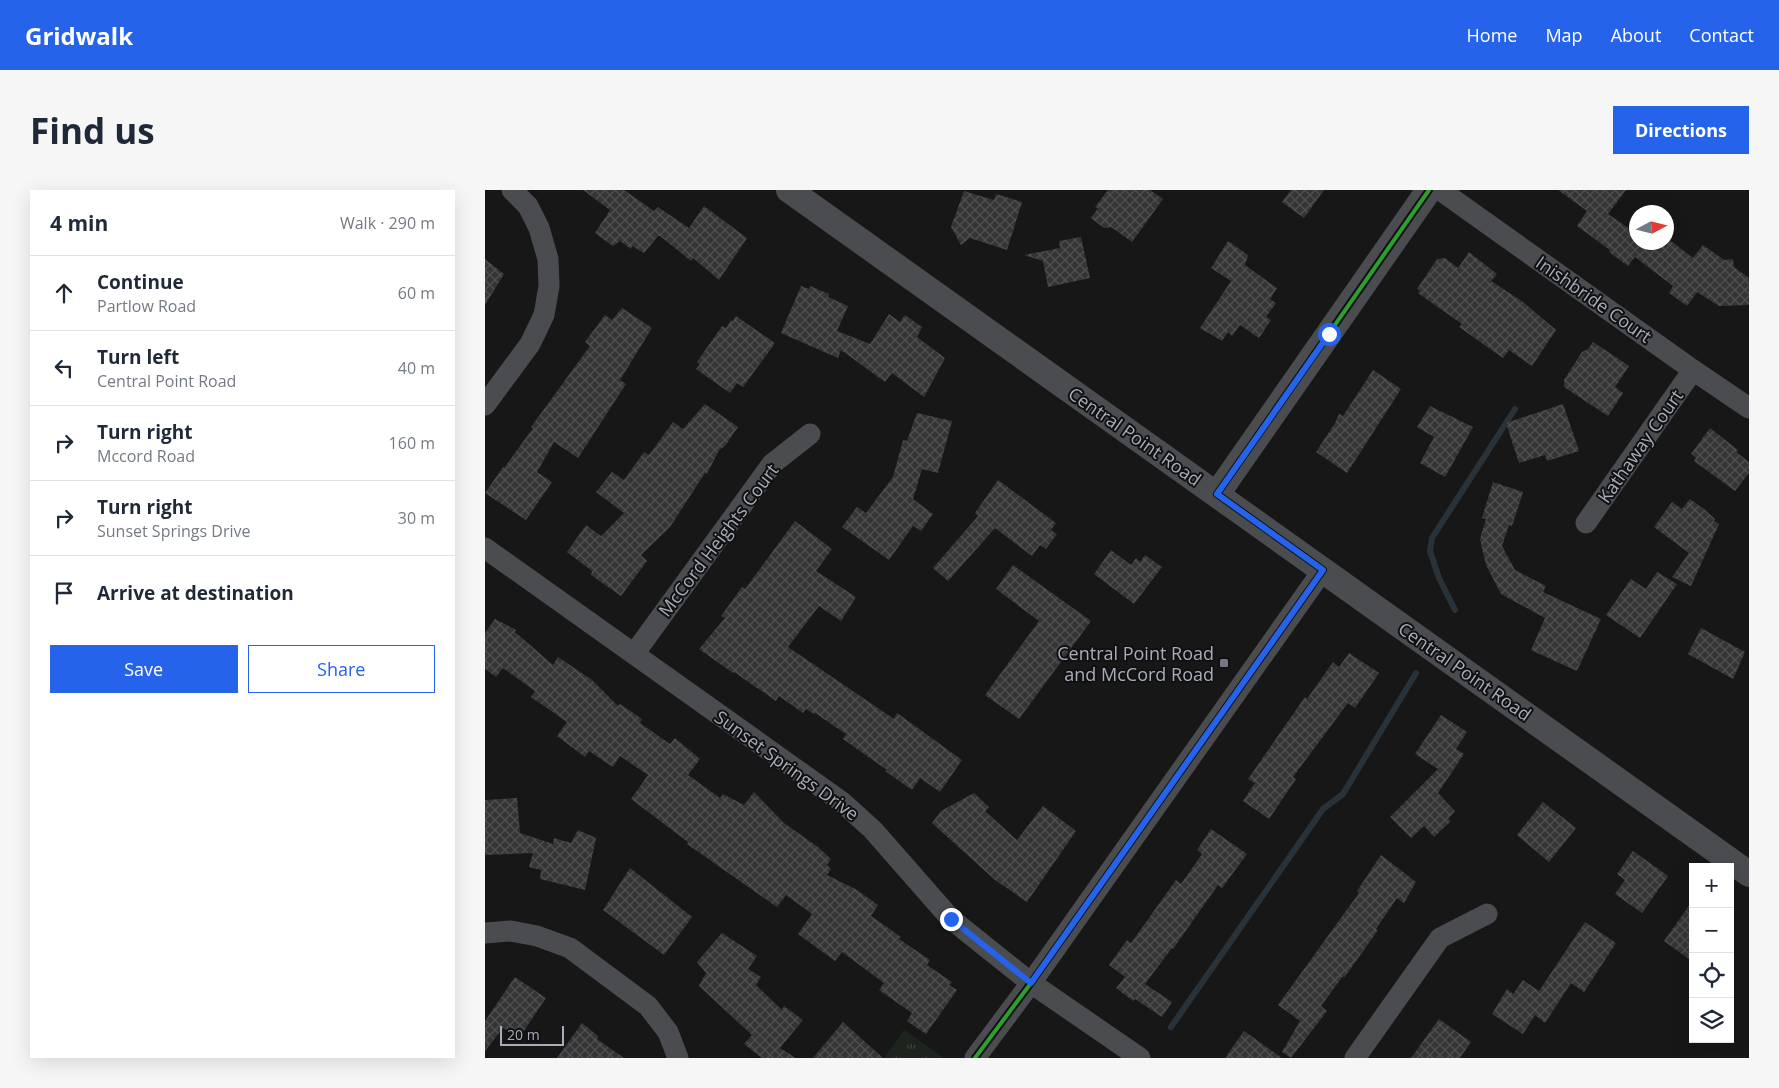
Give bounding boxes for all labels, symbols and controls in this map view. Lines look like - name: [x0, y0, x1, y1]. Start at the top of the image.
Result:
- text: Gridwalk: [25, 19, 133, 52]
- text: Home: [1467, 23, 1517, 47]
- text: Map: [1545, 23, 1583, 47]
- text: About: [1611, 23, 1661, 47]
- text: Contact: [1689, 23, 1754, 47]
- button: Directions: [1613, 106, 1749, 154]
- text: Find us: [30, 107, 155, 154]
- north arrow: [1629, 205, 1674, 250]
- text: 4 min: [50, 209, 108, 237]
- text: Walk · 290 m: [340, 212, 435, 234]
- street label: Inishbride Court: [1531, 250, 1657, 348]
- text: Continue: [97, 269, 184, 295]
- icon: ahead: [50, 279, 78, 307]
- text: 60 m: [398, 282, 435, 304]
- text: Partlow Road: [97, 295, 196, 317]
- route start: [1318, 323, 1341, 346]
- text: Turn left: [97, 344, 179, 370]
- icon: left: [50, 354, 78, 382]
- text: 40 m: [398, 357, 435, 379]
- text: Central Point Road: [97, 370, 236, 392]
- street label: Central Point Road: [1064, 381, 1206, 491]
- street label: Kathaway Court: [1592, 385, 1688, 507]
- text: Turn right: [97, 419, 192, 445]
- icon: right: [50, 429, 78, 457]
- text: 160 m: [389, 432, 435, 454]
- text: Mccord Road: [97, 445, 195, 467]
- street label: McCord Heights Court: [653, 459, 783, 621]
- text: Turn right: [97, 494, 192, 520]
- icon: right: [50, 504, 78, 532]
- text: 30 m: [398, 507, 435, 529]
- text: Sunset Springs Drive: [97, 520, 250, 542]
- icon: arrive: [50, 579, 78, 607]
- text: Arrive at destination: [97, 580, 294, 606]
- street label: Central Point Road: [1394, 616, 1536, 726]
- place label: Central Point Road and McCord Road: [1057, 641, 1214, 686]
- button: Save: [50, 645, 238, 693]
- button: Share: [248, 645, 435, 693]
- marker: Central Point Road and McCord Road: [1218, 657, 1230, 669]
- street label: Sunset Springs Drive: [710, 705, 864, 825]
- map controls: [1689, 863, 1734, 1043]
- button: +: [1689, 863, 1734, 908]
- route end: [940, 908, 963, 931]
- button: −: [1689, 908, 1734, 953]
- button: locate: [1689, 953, 1734, 998]
- button: layers: [1689, 998, 1734, 1043]
- scale bar: [500, 1023, 564, 1046]
- text: 20 m: [507, 1025, 540, 1044]

